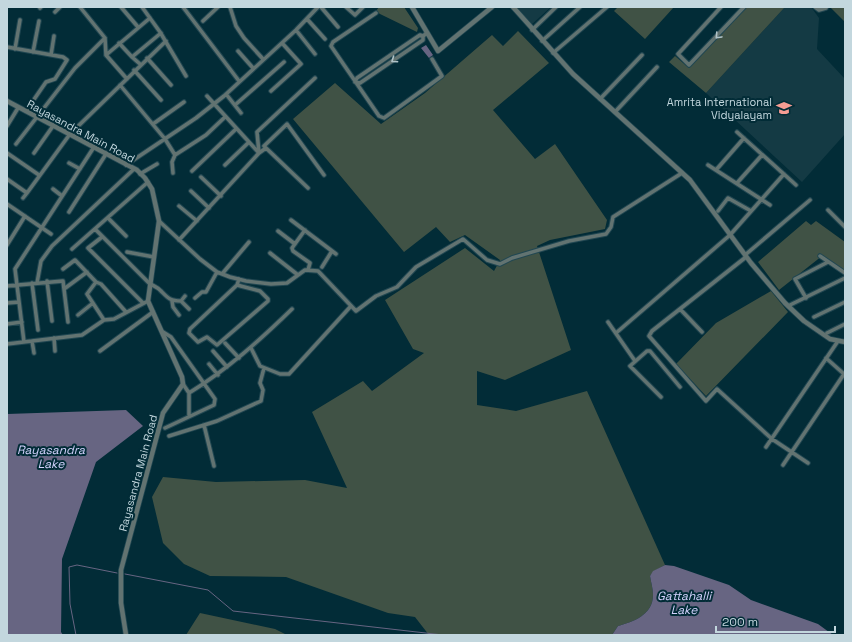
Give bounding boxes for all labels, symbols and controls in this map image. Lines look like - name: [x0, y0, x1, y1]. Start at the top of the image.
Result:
- one-way arrow: [715, 31, 722, 38]
- one-way arrow: [391, 55, 398, 63]
- place label: Amrita International Vidyalayam: [667, 95, 772, 122]
- street label: Rayasandra Main Road: [25, 97, 137, 165]
- school or university icon: Amrita International Vidyalayam: [775, 99, 793, 117]
- street label: Rayasandra Main Road: [116, 413, 160, 533]
- water label: Rayasandra Lake: [17, 442, 85, 472]
- water label: Gattahalli Lake: [657, 588, 713, 618]
- scale bar: [716, 608, 835, 634]
- text: 200 m: [722, 614, 758, 630]

